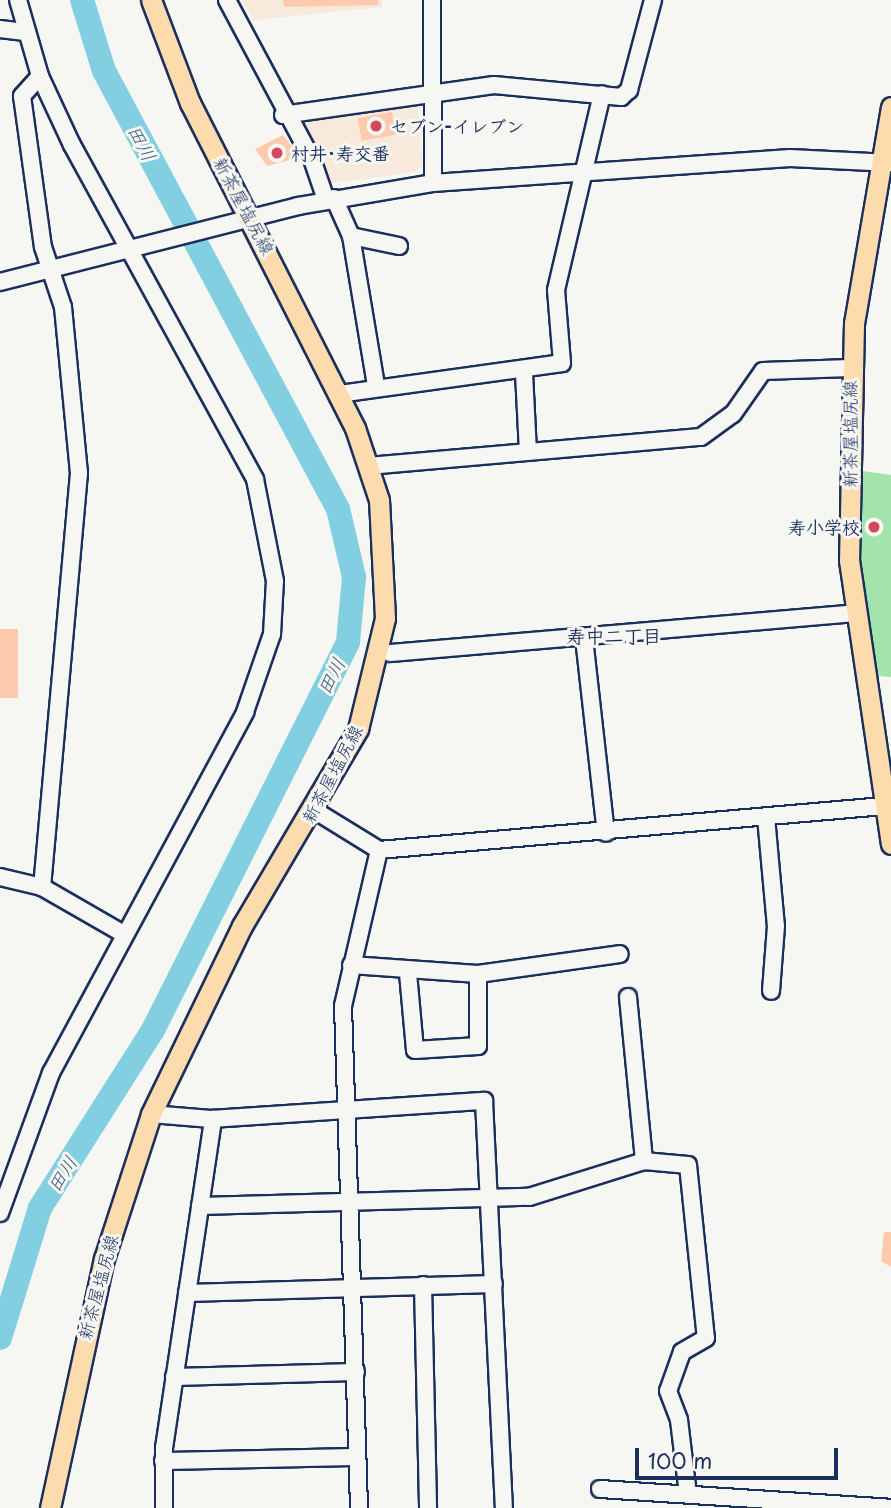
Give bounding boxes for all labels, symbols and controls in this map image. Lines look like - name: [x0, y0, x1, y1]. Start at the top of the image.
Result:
- place label: セブン-イレブン: [390, 115, 524, 137]
- marker: セブン-イレブン: [368, 118, 384, 134]
- water label: 田川: [123, 121, 161, 165]
- place label: 村井･寿交番: [291, 142, 390, 164]
- marker: 村井･寿交番: [269, 145, 285, 161]
- street label: 新茶屋塩尻線: [209, 153, 279, 259]
- street label: 新茶屋塩尻線: [839, 380, 861, 488]
- place label: 寿小学校: [788, 516, 860, 538]
- marker: 寿小学校: [866, 519, 882, 535]
- district label: 寿中二丁目: [567, 625, 661, 647]
- water label: 田川: [312, 654, 350, 698]
- street label: 新茶屋塩尻線: [297, 721, 367, 827]
- water label: 田川: [42, 1152, 82, 1196]
- street label: 新茶屋塩尻線: [74, 1232, 122, 1342]
- scale bar: [639, 1434, 842, 1478]
- text: 100 m: [648, 1444, 712, 1476]

